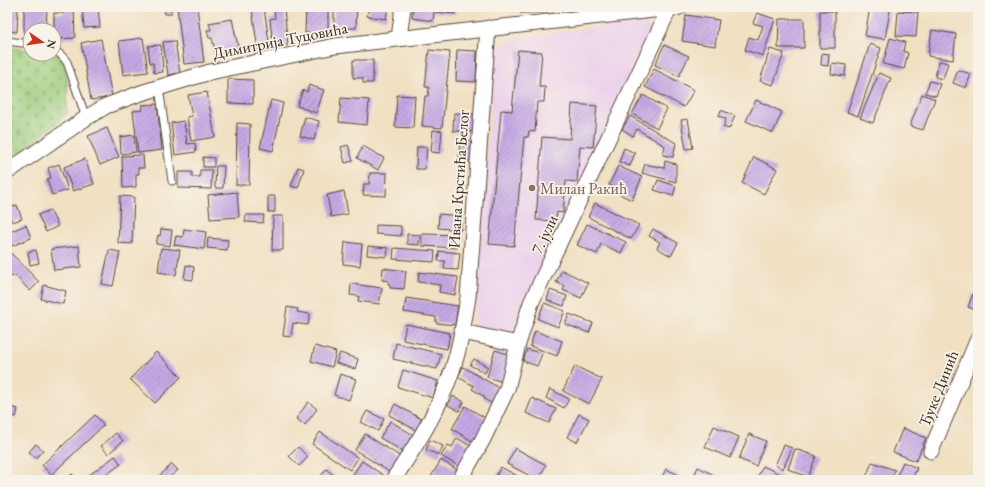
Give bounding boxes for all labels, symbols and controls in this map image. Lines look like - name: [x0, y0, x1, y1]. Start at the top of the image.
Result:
- street label: Димитрија Туцовића: [211, 17, 350, 64]
- north arrow: [22, 22, 62, 62]
- text: N: [44, 38, 60, 50]
- street label: Ивана Крстића Белог: [443, 109, 474, 249]
- place label: Милан Ракић: [540, 178, 627, 199]
- marker: Милан Ракић: [527, 183, 537, 193]
- street label: 7. јули: [526, 211, 563, 257]
- street label: Ђуке Динић: [914, 347, 963, 429]

